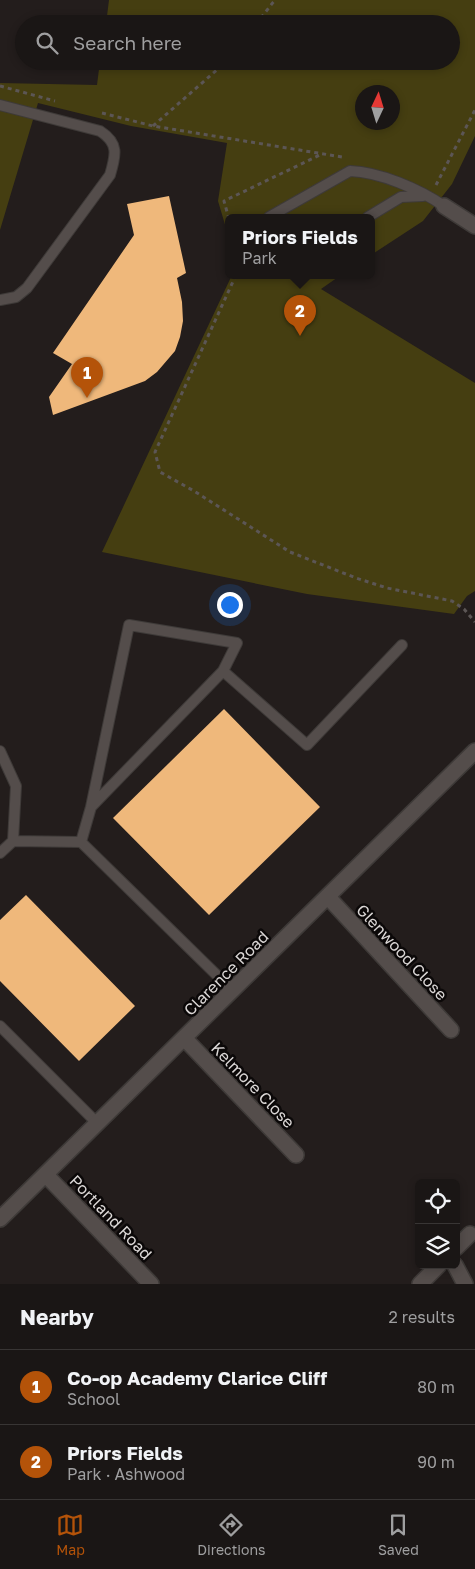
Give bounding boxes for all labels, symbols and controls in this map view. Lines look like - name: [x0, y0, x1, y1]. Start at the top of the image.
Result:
- search box: [15, 15, 460, 70]
- icon: search: [33, 29, 61, 57]
- text: Search here: [73, 31, 182, 54]
- north arrow: [355, 85, 400, 130]
- popup: [225, 214, 375, 279]
- text: Priors Fields: [242, 225, 358, 248]
- text: Park: [242, 248, 277, 268]
- pin: 2: [284, 295, 316, 336]
- pin: 1: [71, 357, 103, 398]
- your location: [217, 592, 243, 618]
- street label: Glenwood Close: [352, 900, 452, 1004]
- street label: Clarence Road: [180, 927, 272, 1019]
- street label: Kelmore Close: [207, 1038, 299, 1132]
- street label: Portland Road: [66, 1171, 156, 1263]
- map controls: [415, 1179, 460, 1269]
- button: locate: [415, 1179, 460, 1224]
- button: layers: [415, 1224, 460, 1269]
- text: Nearby: [20, 1304, 94, 1330]
- text: 2 results: [389, 1307, 455, 1327]
- text: Co-op Academy Clarice Cliff: [67, 1366, 327, 1389]
- text: 1: [32, 1377, 40, 1397]
- text: 80 m: [417, 1377, 455, 1397]
- text: School: [67, 1389, 120, 1409]
- text: Priors Fields: [67, 1441, 183, 1464]
- text: 2: [31, 1452, 41, 1472]
- text: 90 m: [417, 1452, 455, 1472]
- text: Park · Ashwood: [67, 1464, 185, 1484]
- tab: Map: [56, 1511, 85, 1558]
- tab: Directions: [197, 1511, 266, 1558]
- tab: Saved: [378, 1511, 419, 1558]

